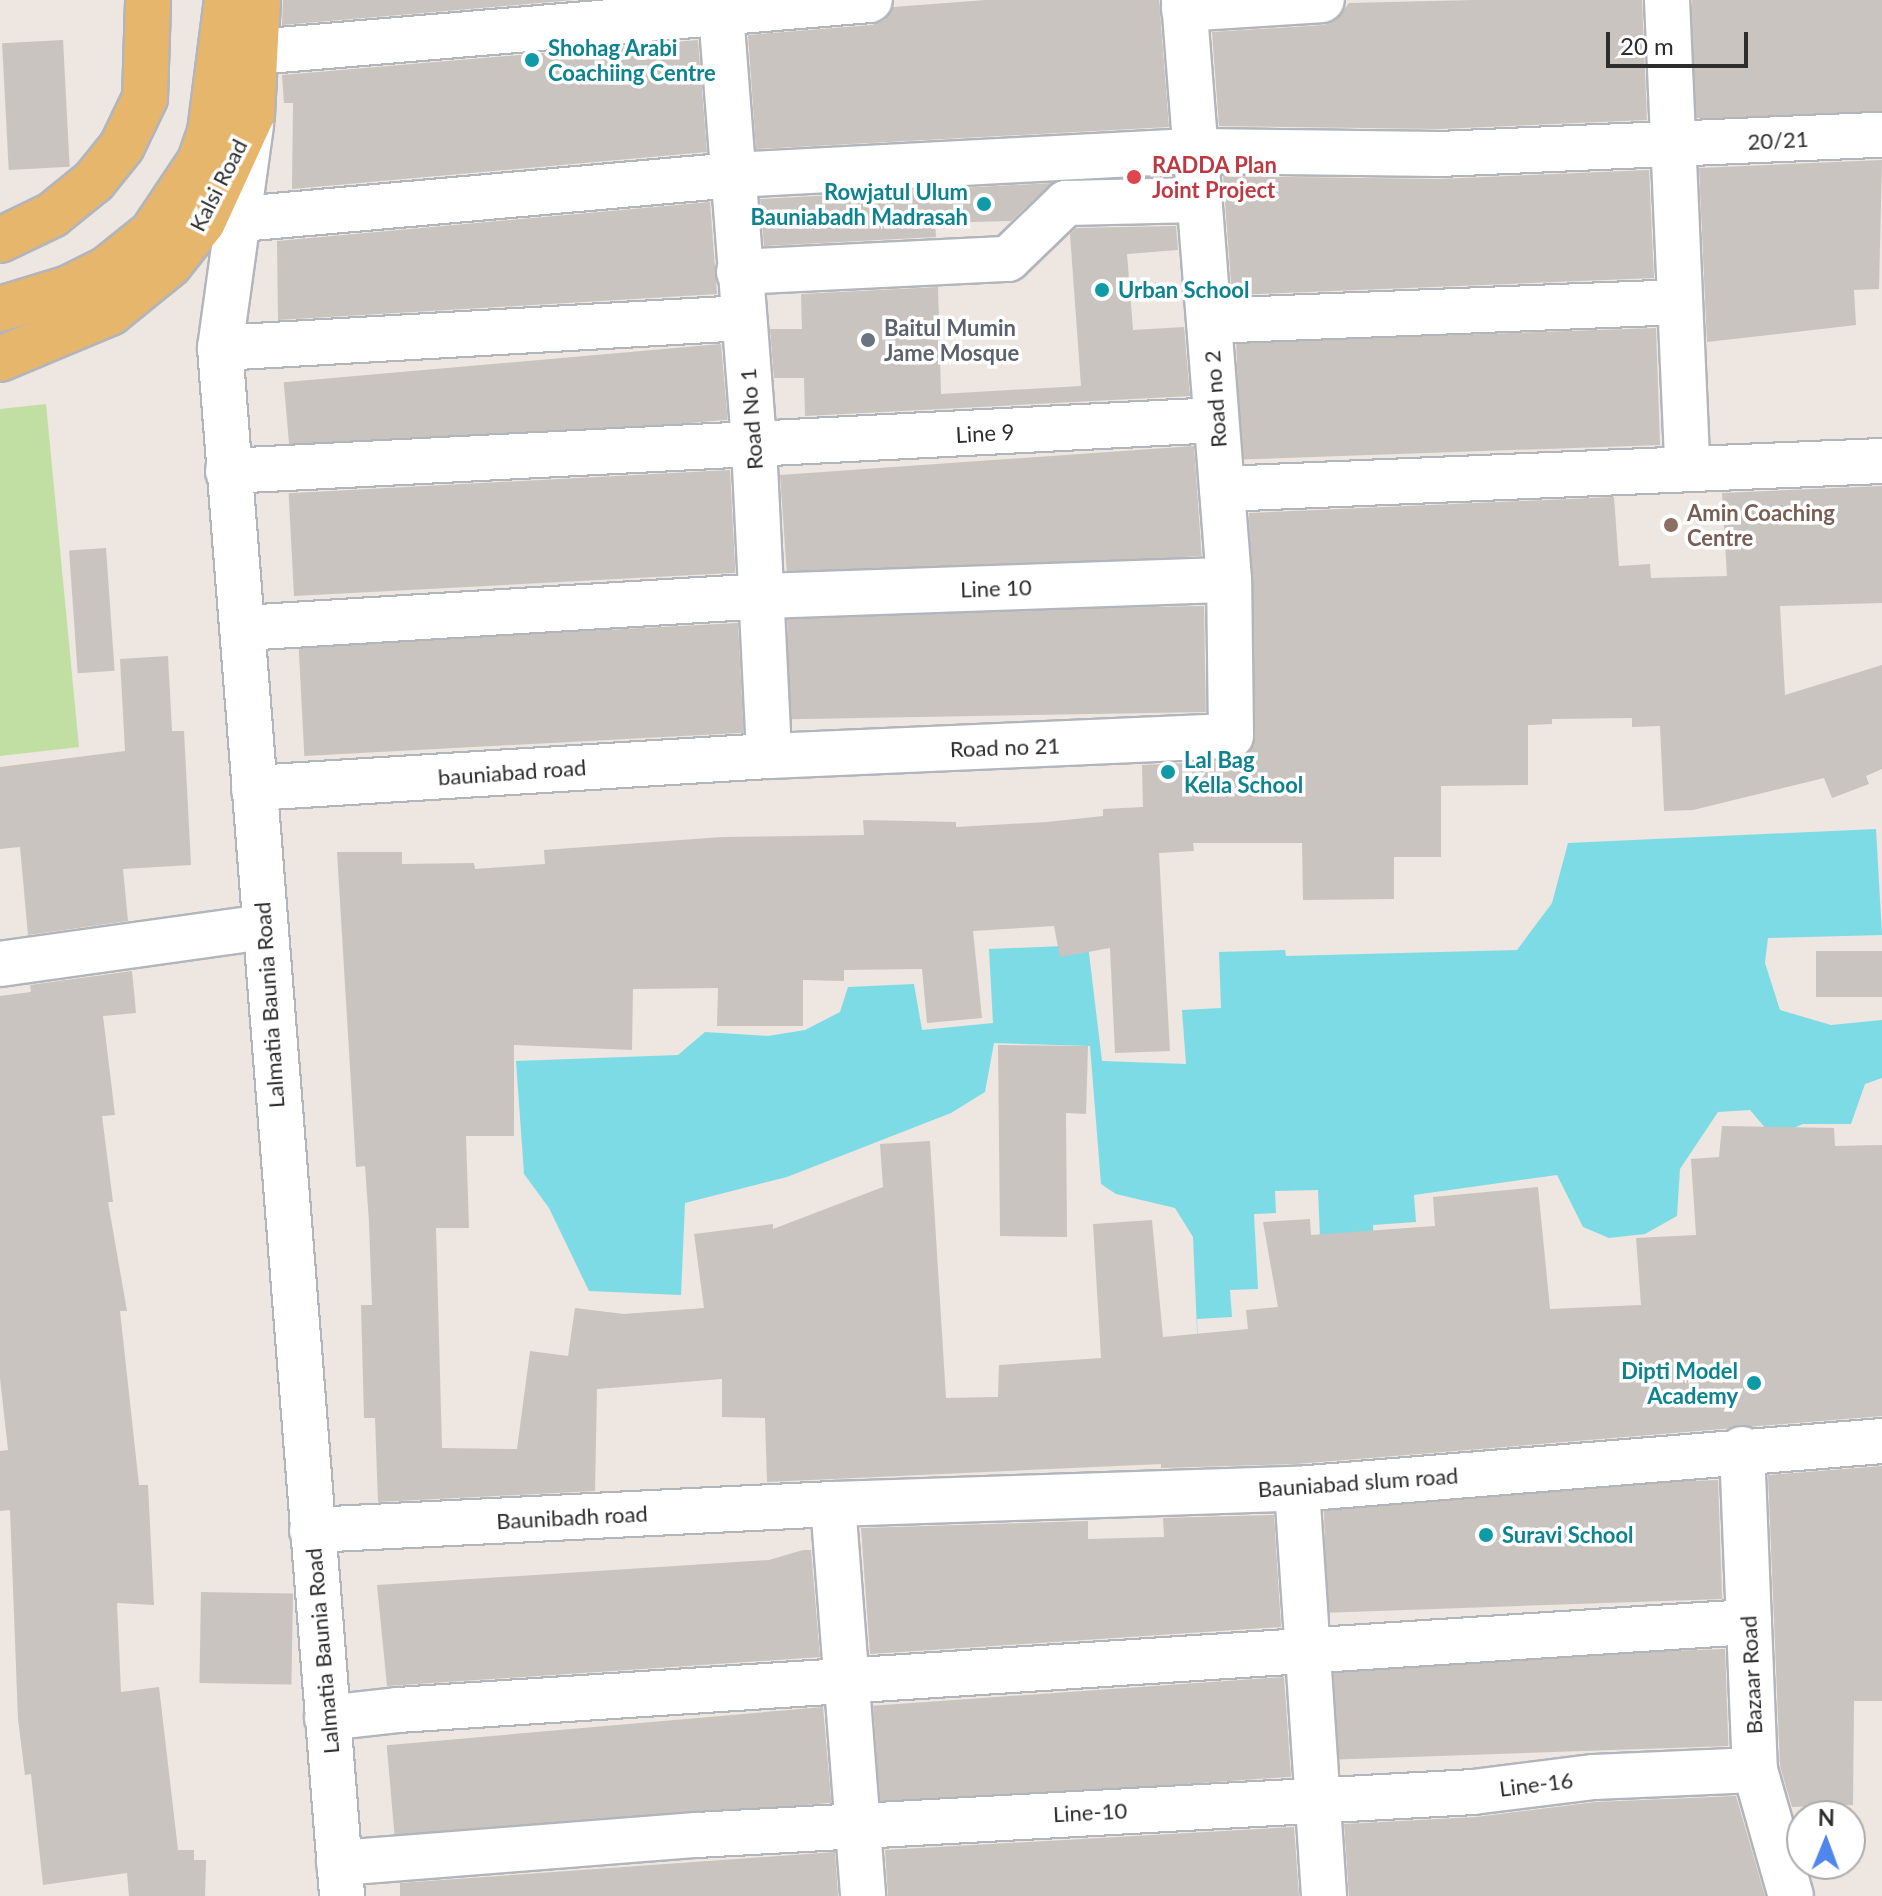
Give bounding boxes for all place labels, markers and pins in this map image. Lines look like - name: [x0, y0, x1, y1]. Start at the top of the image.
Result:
- place label: Shohag Arabi Coachiing Centre: [548, 34, 716, 86]
- marker: Shohag Arabi Coachiing Centre: [523, 51, 541, 69]
- place label: RADDA Plan Joint Project: [1152, 151, 1278, 202]
- marker: RADDA Plan Joint Project: [1123, 166, 1145, 188]
- place label: Rowjatul Ulum Bauniabadh Madrasah: [750, 178, 968, 230]
- marker: Rowjatul Ulum Bauniabadh Madrasah: [975, 195, 993, 213]
- place label: Urban School: [1118, 277, 1249, 303]
- marker: Urban School: [1093, 281, 1111, 299]
- place label: Baitul Mumin Jame Mosque: [884, 314, 1019, 366]
- marker: Baitul Mumin Jame Mosque: [859, 331, 877, 349]
- place label: Amin Coaching Centre: [1687, 499, 1835, 550]
- marker: Amin Coaching Centre: [1662, 516, 1680, 534]
- place label: Lal Bag Kella School: [1184, 746, 1303, 798]
- marker: Lal Bag Kella School: [1159, 763, 1177, 781]
- place label: Dipti Model Academy: [1621, 1357, 1738, 1408]
- marker: Dipti Model Academy: [1745, 1374, 1763, 1392]
- place label: Suravi School: [1502, 1522, 1634, 1548]
- marker: Suravi School: [1477, 1526, 1495, 1544]

